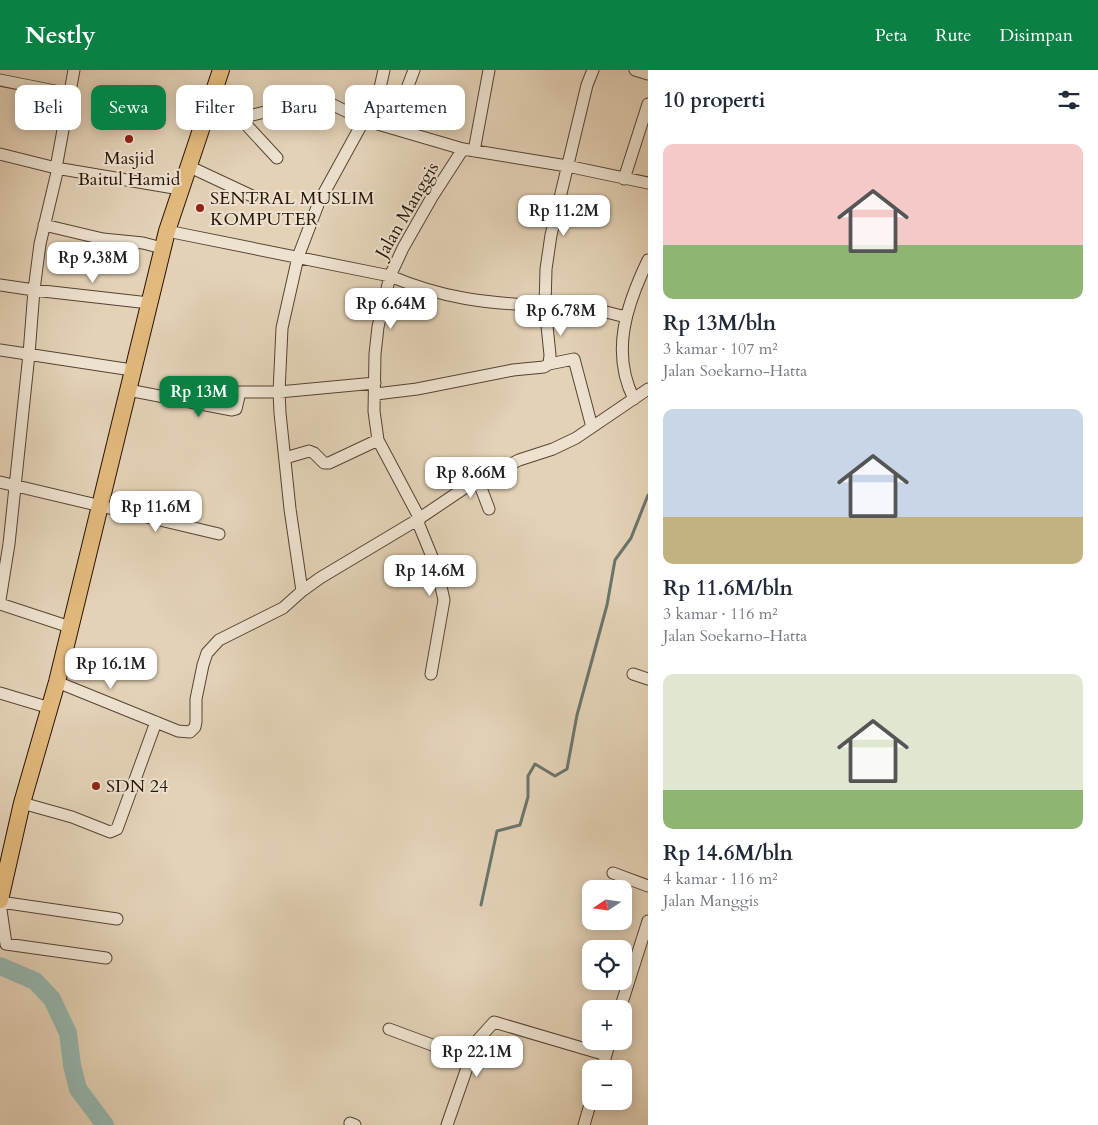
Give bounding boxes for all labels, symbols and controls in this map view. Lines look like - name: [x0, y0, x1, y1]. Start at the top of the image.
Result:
- text: Nestly: [25, 19, 96, 52]
- text: Peta: [875, 23, 907, 48]
- text: Rute: [935, 23, 971, 48]
- text: Disimpan: [999, 23, 1073, 48]
- chip: Beli: [15, 85, 81, 130]
- chip: Sewa: [91, 85, 166, 130]
- chip: Filter: [176, 85, 253, 130]
- chip: Baru: [263, 85, 335, 130]
- chip: Apartemen: [345, 85, 465, 130]
- text: 10 properti: [663, 86, 765, 115]
- icon: filters: [1055, 86, 1083, 114]
- marker: Masjid Baitul Hamid: [123, 133, 135, 145]
- place label: Masjid Baitul Hamid: [78, 146, 181, 192]
- street label: Jalan Manggis: [368, 157, 445, 266]
- icon: home: [828, 176, 918, 266]
- place label: SENTRAL MUSLIM KOMPUTER: [210, 186, 374, 232]
- pin: Rp 11.2M: [512, 194, 616, 237]
- text: Rp 11.2M: [529, 200, 599, 222]
- marker: SENTRAL MUSLIM KOMPUTER: [194, 202, 206, 214]
- pin: Rp 9.38M: [41, 242, 145, 284]
- text: Rp 9.38M: [58, 247, 128, 269]
- pin: Rp 6.64M: [339, 288, 443, 330]
- text: Rp 6.64M: [356, 293, 426, 315]
- pin: Rp 6.78M: [509, 294, 613, 337]
- text: Rp 6.78M: [526, 300, 596, 322]
- text: Rp 13M/bln: [663, 309, 776, 338]
- text: 3 kamar · 107 m²: [663, 338, 778, 360]
- text: Jalan Soekarno-Hatta: [663, 360, 807, 382]
- pin: Rp 13M: [158, 376, 240, 418]
- text: Rp 13M: [170, 381, 228, 403]
- icon: home: [828, 441, 918, 531]
- pin: Rp 8.66M: [419, 456, 523, 499]
- text: Rp 8.66M: [436, 462, 506, 484]
- pin: Rp 11.6M: [104, 490, 208, 533]
- text: Rp 11.6M: [121, 496, 191, 518]
- pin: Rp 14.6M: [378, 554, 482, 597]
- text: Rp 14.6M: [395, 560, 465, 582]
- text: Rp 11.6M/bln: [663, 574, 793, 603]
- text: 3 kamar · 116 m²: [663, 603, 778, 625]
- text: Jalan Soekarno-Hatta: [663, 625, 807, 647]
- pin: Rp 16.1M: [59, 648, 163, 690]
- text: Rp 16.1M: [76, 653, 146, 675]
- icon: home: [828, 706, 918, 796]
- place label: SDN 24: [106, 774, 168, 799]
- marker: SDN 24: [90, 780, 102, 792]
- text: Rp 14.6M/bln: [663, 839, 793, 868]
- text: 4 kamar · 116 m²: [663, 868, 778, 890]
- north arrow: [582, 880, 632, 930]
- map controls: [582, 880, 632, 1110]
- text: Jalan Manggis: [663, 890, 759, 912]
- button: locate: [582, 940, 632, 990]
- button: +: [582, 1000, 632, 1050]
- pin: Rp 22.1M: [425, 1036, 529, 1078]
- text: Rp 22.1M: [442, 1041, 512, 1063]
- button: −: [582, 1060, 632, 1110]

